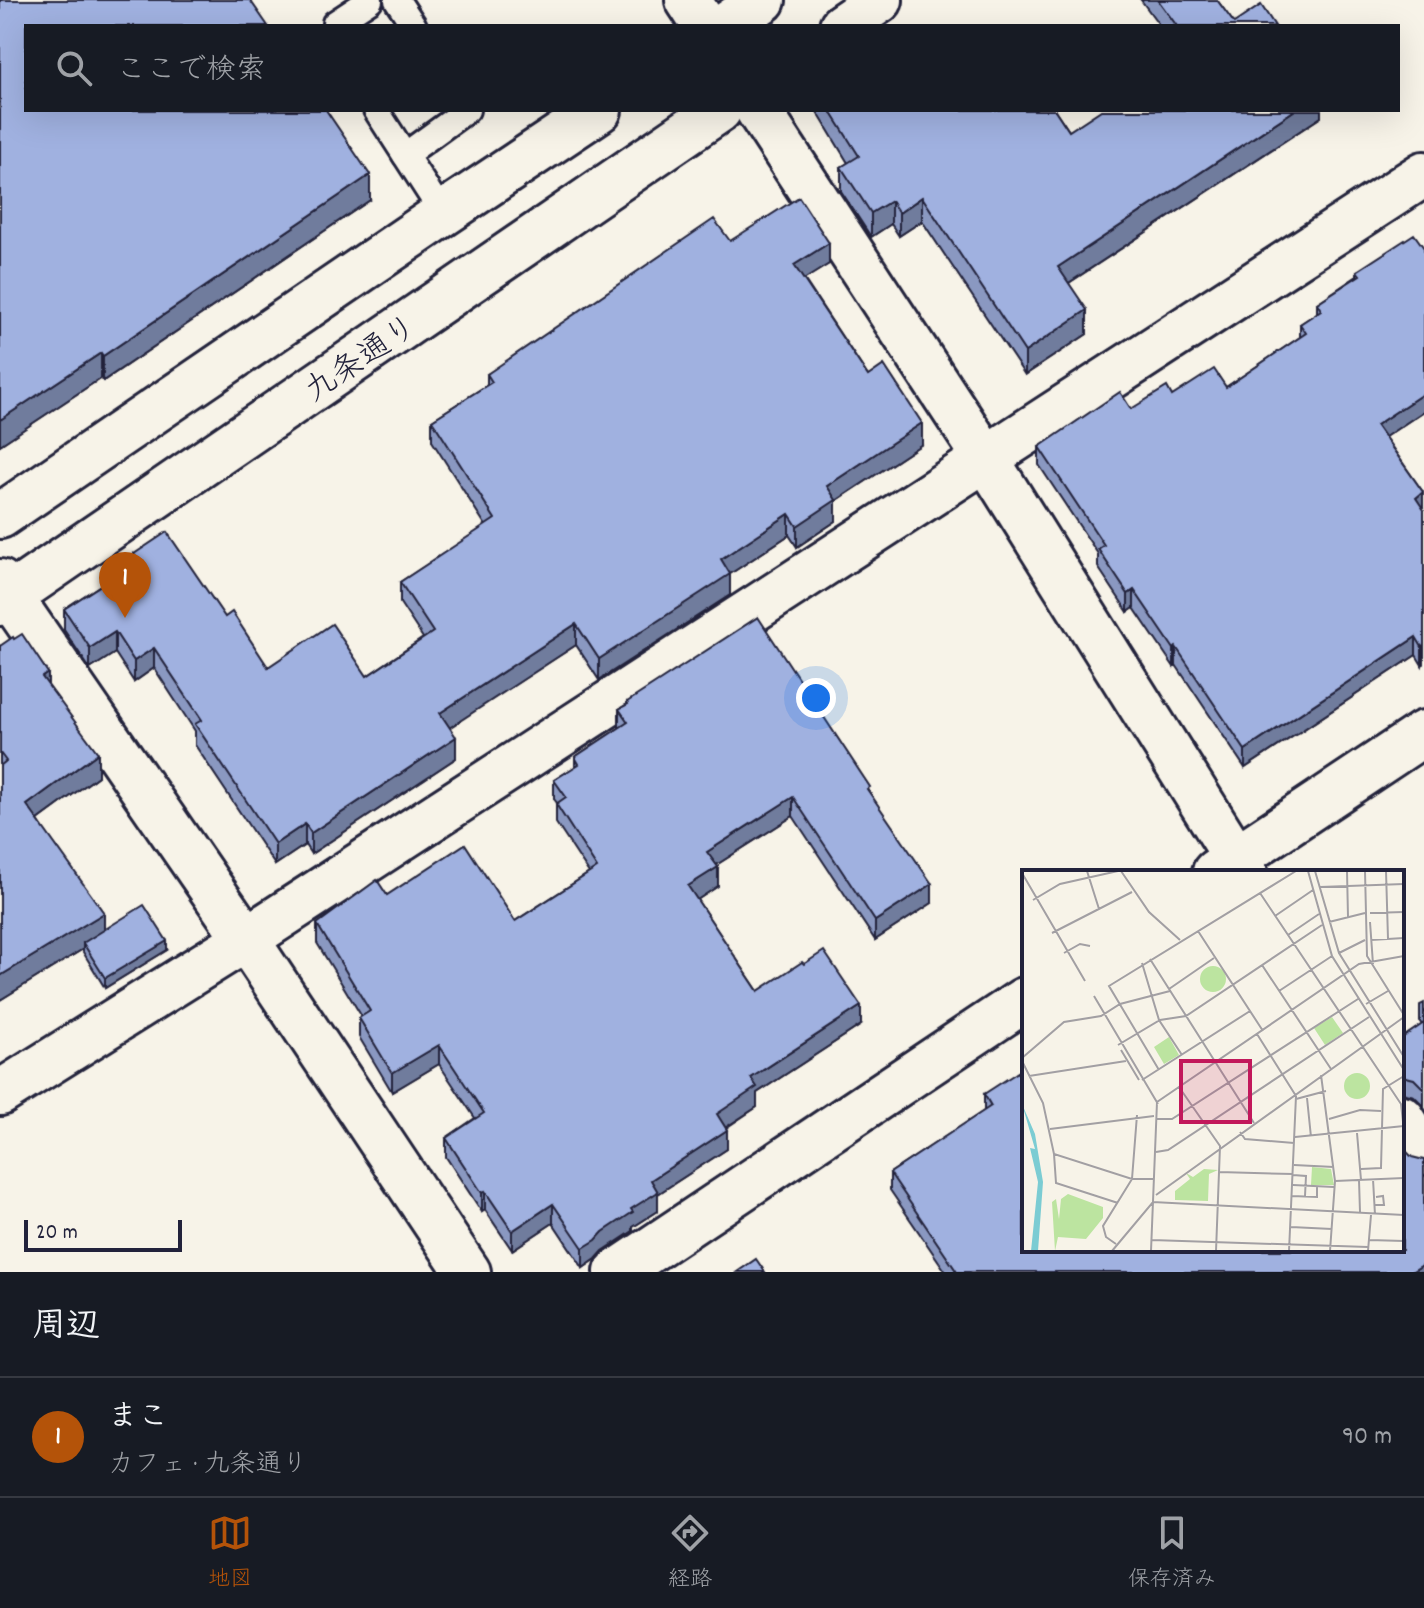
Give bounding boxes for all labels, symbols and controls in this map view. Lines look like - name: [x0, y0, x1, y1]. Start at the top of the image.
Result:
- search box: [24, 24, 1400, 112]
- icon: search: [52, 46, 96, 90]
- text: ここで検索: [116, 51, 266, 94]
- street label: 九条通り: [297, 306, 429, 416]
- pin: 1: [99, 552, 151, 618]
- your location: [796, 678, 836, 718]
- inset map: [1022, 870, 1404, 1252]
- scale bar: [24, 1216, 182, 1252]
- text: 20 m: [36, 1218, 78, 1249]
- text: 周辺: [32, 1304, 100, 1353]
- text: まこ: [108, 1398, 168, 1441]
- text: 1: [55, 1419, 61, 1456]
- text: 90 m: [1342, 1419, 1392, 1456]
- text: カフェ · 九条通り: [108, 1447, 308, 1484]
- tab: 地図: [208, 1511, 252, 1596]
- tab: 経路: [668, 1511, 712, 1596]
- tab: 保存済み: [1128, 1511, 1216, 1596]

